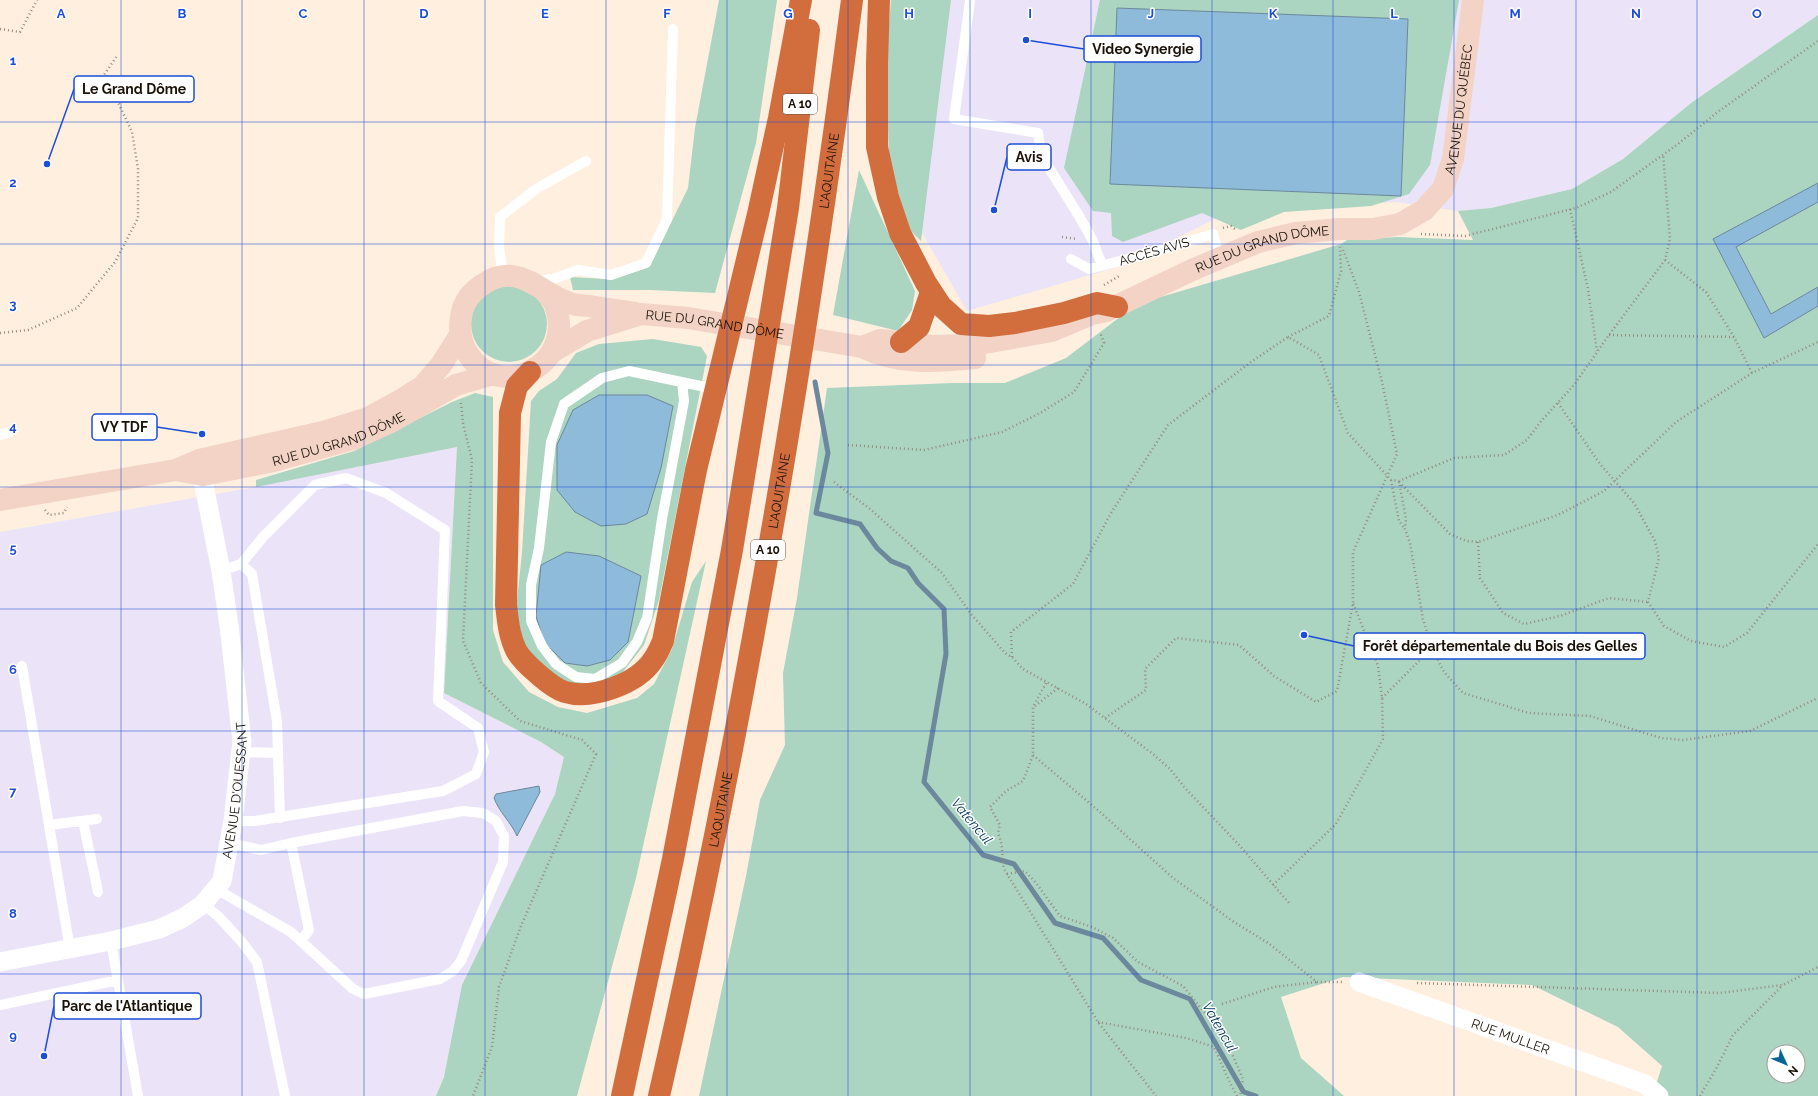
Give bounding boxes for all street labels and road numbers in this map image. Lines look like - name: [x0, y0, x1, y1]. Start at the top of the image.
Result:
- street label: AVENUE DU QUÉBEC: [1441, 43, 1475, 176]
- road number: A 10: [783, 94, 817, 114]
- street label: L'AQUITAINE: [816, 132, 842, 210]
- street label: RUE DU GRAND DÔME: [1193, 223, 1330, 276]
- street label: ACCÈS AVIS: [1117, 234, 1191, 269]
- street label: RUE DU GRAND DÔME: [645, 307, 785, 342]
- street label: RUE DU GRAND DÔME: [271, 409, 408, 469]
- street label: L'AQUITAINE: [766, 452, 793, 530]
- road number: A 10: [751, 540, 785, 560]
- street label: AVENUE D'OUESSANT: [219, 721, 250, 860]
- street label: L'AQUITAINE: [706, 771, 736, 849]
- street label: RUE MULLER: [1469, 1016, 1552, 1057]

